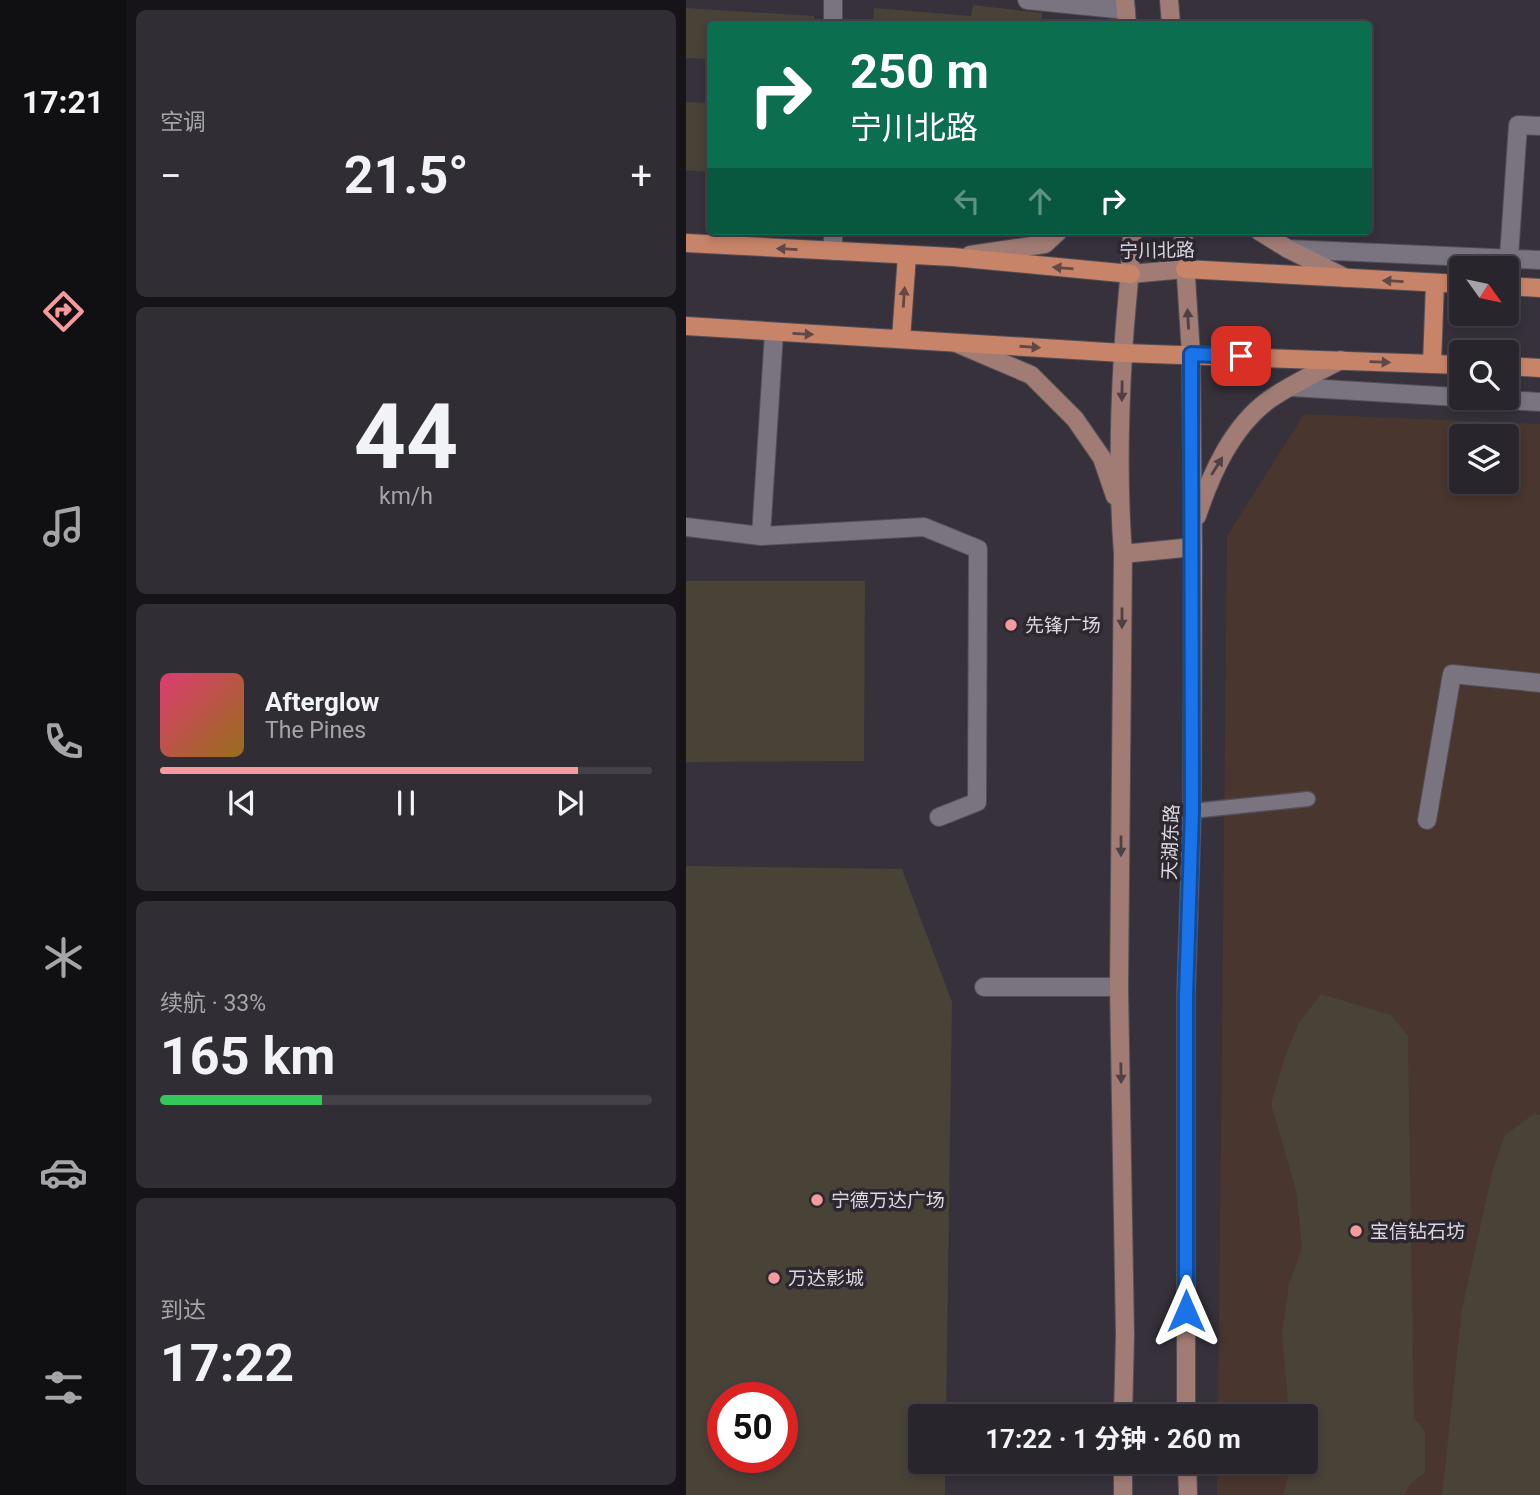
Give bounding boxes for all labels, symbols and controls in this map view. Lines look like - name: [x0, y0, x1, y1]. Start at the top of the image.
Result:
- text: 250 m: [850, 43, 989, 100]
- icon: right: [735, 49, 826, 140]
- text: 17:21: [22, 83, 104, 121]
- text: 空调: [160, 109, 206, 136]
- text: 宁川北路: [850, 109, 978, 147]
- text: 21.5°: [344, 145, 469, 206]
- text: −: [160, 154, 182, 198]
- text: +: [630, 154, 652, 198]
- icon: left: [948, 182, 986, 220]
- icon: ahead: [1021, 182, 1059, 220]
- icon: right: [1094, 182, 1132, 220]
- street label: 宁川北路: [1119, 238, 1195, 263]
- one-way arrow: [776, 243, 798, 254]
- north arrow: [1449, 256, 1519, 326]
- map controls: [1449, 256, 1519, 494]
- one-way arrow: [1052, 262, 1074, 273]
- one-way arrow: [1382, 275, 1404, 286]
- one-way arrow: [899, 286, 910, 308]
- icon: directions: [39, 287, 88, 336]
- one-way arrow: [1183, 307, 1194, 329]
- pin: [1211, 326, 1271, 386]
- one-way arrow: [792, 329, 814, 340]
- icon: arrive: [1222, 337, 1260, 375]
- button: search: [1449, 340, 1519, 410]
- one-way arrow: [1019, 342, 1041, 353]
- one-way arrow: [1369, 356, 1391, 367]
- one-way arrow: [1116, 380, 1128, 402]
- text: 44: [354, 384, 458, 490]
- button: layers: [1449, 424, 1519, 494]
- one-way arrow: [1211, 457, 1224, 476]
- text: km/h: [379, 483, 433, 510]
- icon: music: [39, 502, 88, 551]
- one-way arrow: [1117, 607, 1128, 629]
- place label: 先锋广场: [1025, 614, 1101, 637]
- marker: 先锋广场: [1003, 617, 1019, 633]
- text: Afterglow: [265, 687, 379, 717]
- icon: phone: [39, 717, 88, 766]
- text: The Pines: [265, 717, 366, 744]
- icon: previous: [223, 784, 261, 822]
- icon: pause: [387, 784, 425, 822]
- icon: next: [551, 784, 589, 822]
- street label: 天湖东路: [1158, 804, 1183, 880]
- one-way arrow: [1115, 835, 1126, 857]
- icon: climate: [39, 933, 88, 982]
- text: 续航 · 33%: [160, 990, 266, 1017]
- text: 165 km: [160, 1026, 335, 1087]
- one-way arrow: [1115, 1062, 1127, 1084]
- icon: car: [39, 1148, 88, 1197]
- place label: 宁德万达广场: [831, 1189, 945, 1212]
- marker: 宁德万达广场: [809, 1192, 825, 1208]
- place label: 宝信钻石坊: [1370, 1220, 1465, 1243]
- marker: 宝信钻石坊: [1348, 1223, 1364, 1239]
- place label: 万达影城: [788, 1267, 864, 1290]
- marker: 万达影城: [766, 1270, 782, 1286]
- position arrow: [1149, 1274, 1223, 1348]
- text: 到达: [160, 1297, 206, 1324]
- text: 17:22: [160, 1333, 294, 1394]
- icon: filters: [39, 1363, 88, 1412]
- speed limit sign: 50: [707, 1382, 798, 1473]
- text: 17:22 · 1 分钟 · 260 m: [985, 1424, 1241, 1454]

